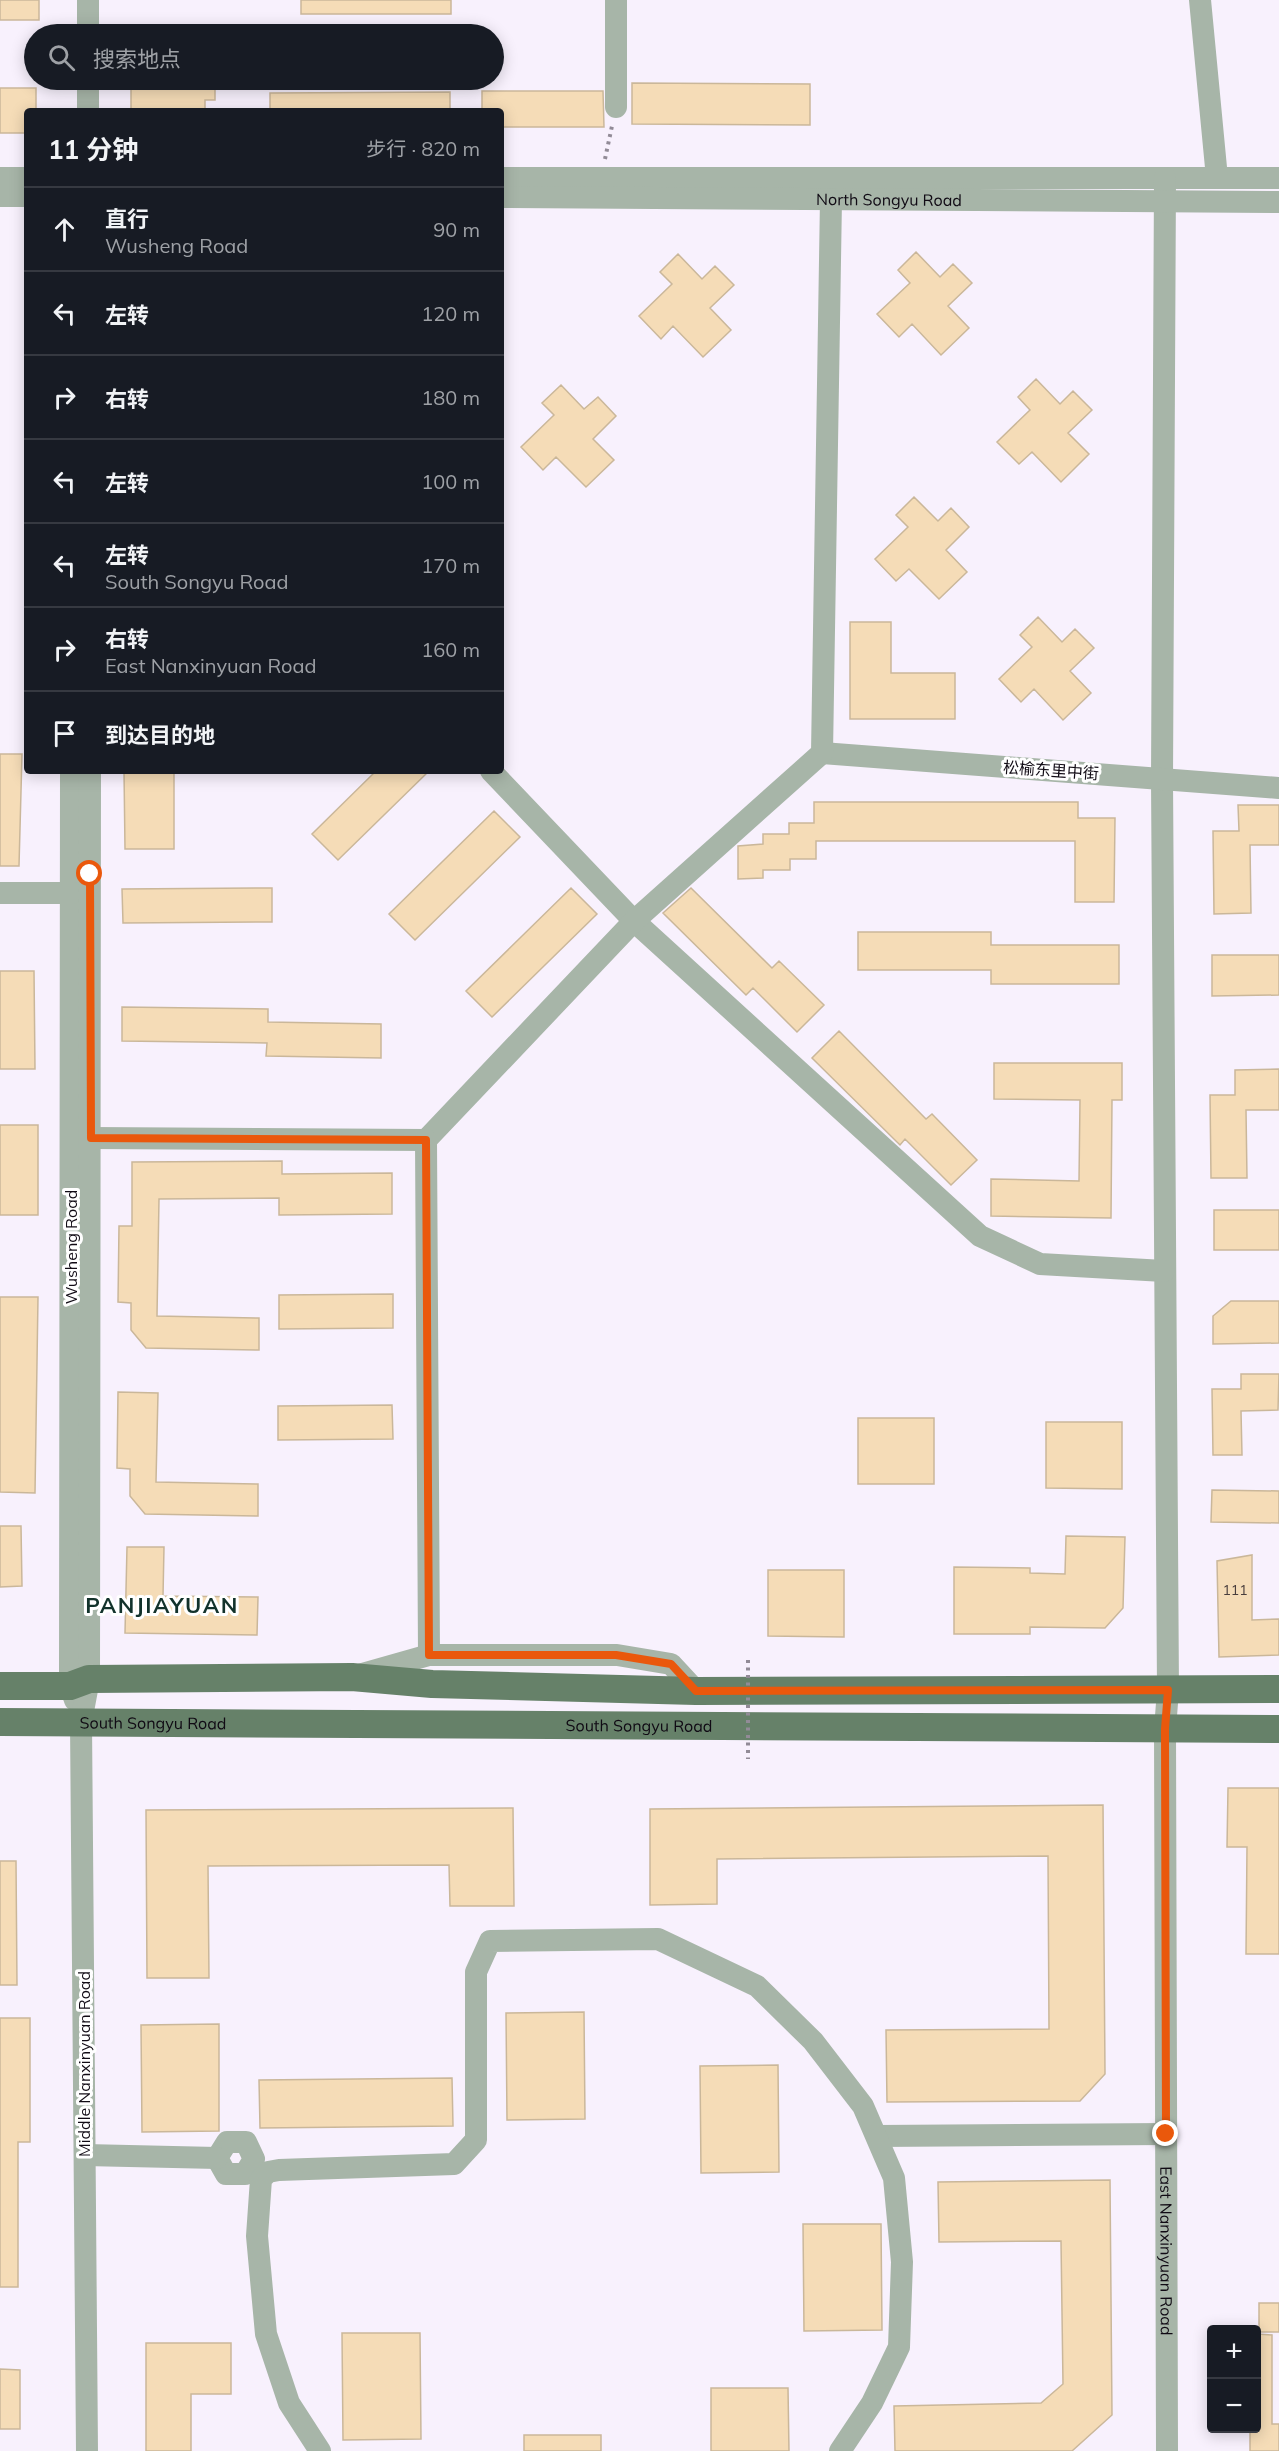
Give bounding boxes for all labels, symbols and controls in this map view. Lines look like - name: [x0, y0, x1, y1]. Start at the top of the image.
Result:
- search box: [24, 24, 504, 90]
- icon: search: [45, 41, 78, 74]
- text: 搜索地点: [93, 45, 181, 73]
- text: 11 分钟: [48, 133, 138, 166]
- text: 步行 · 820 m: [366, 136, 480, 161]
- street label: North Songyu Road: [816, 189, 962, 210]
- text: 直行: [105, 205, 149, 233]
- icon: ahead: [48, 213, 81, 246]
- text: 90 m: [433, 217, 480, 242]
- text: Wusheng Road: [105, 233, 248, 258]
- icon: left: [48, 297, 81, 330]
- text: 左转: [105, 301, 149, 329]
- text: 120 m: [421, 301, 480, 326]
- icon: right: [48, 381, 81, 414]
- text: 右转: [105, 385, 149, 413]
- text: 180 m: [421, 385, 480, 410]
- icon: left: [48, 465, 81, 498]
- text: 左转: [105, 469, 149, 497]
- text: 100 m: [421, 469, 480, 494]
- text: 左转: [105, 541, 149, 569]
- icon: left: [48, 549, 81, 582]
- text: 170 m: [421, 553, 480, 578]
- text: South Songyu Road: [105, 569, 288, 594]
- text: 右转: [105, 625, 149, 653]
- icon: right: [48, 633, 81, 666]
- text: 160 m: [421, 637, 480, 662]
- text: East Nanxinyuan Road: [105, 653, 317, 678]
- icon: arrive: [48, 717, 81, 750]
- text: 到达目的地: [105, 721, 215, 749]
- street label: 松榆东里中街: [1002, 757, 1100, 783]
- route start: [76, 860, 102, 886]
- street label: Wusheng Road: [61, 1190, 81, 1304]
- house number: 111: [1222, 1581, 1248, 1599]
- district label: PANJIAYUAN: [85, 1591, 239, 1619]
- street label: South Songyu Road: [80, 1712, 226, 1733]
- street label: South Songyu Road: [566, 1715, 712, 1736]
- street label: Middle Nanxinyuan Road: [74, 1971, 94, 2157]
- route end: [1152, 2120, 1178, 2146]
- street label: East Nanxinyuan Road: [1156, 2166, 1177, 2336]
- map controls: [1207, 2325, 1261, 2433]
- button: +: [1207, 2325, 1261, 2379]
- button: −: [1207, 2379, 1261, 2433]

